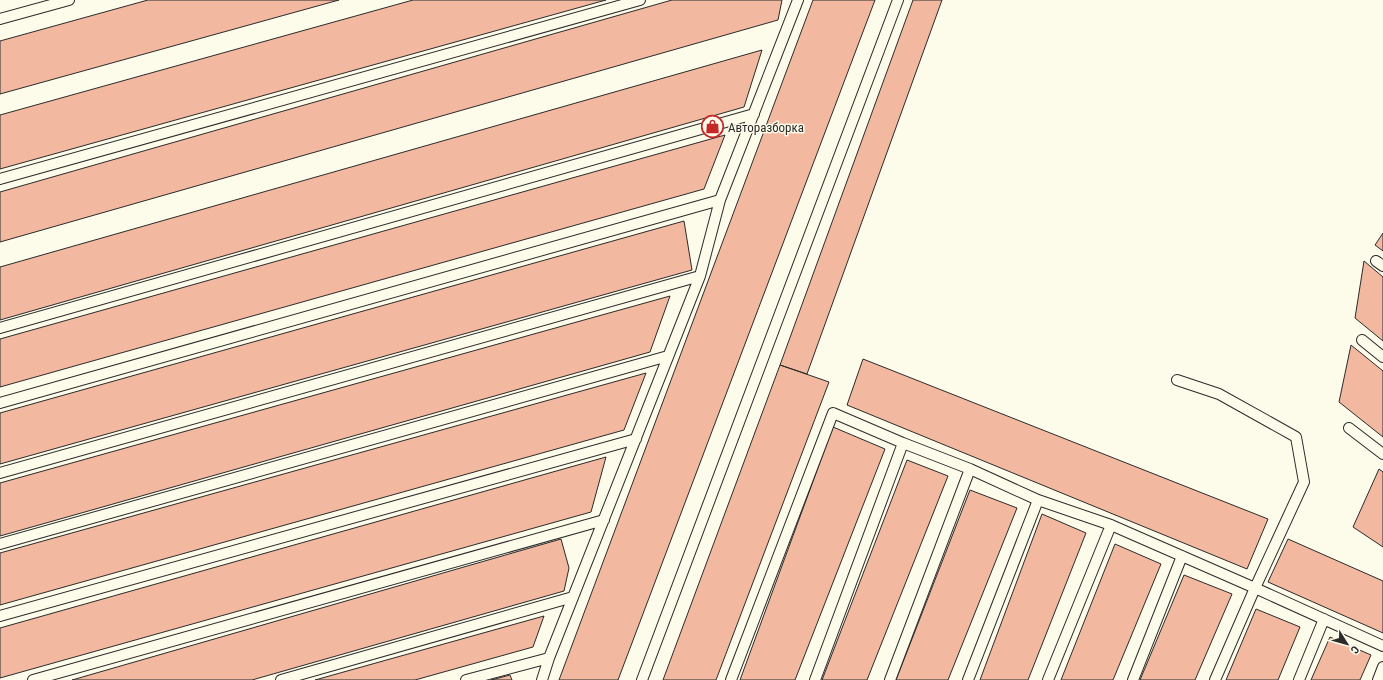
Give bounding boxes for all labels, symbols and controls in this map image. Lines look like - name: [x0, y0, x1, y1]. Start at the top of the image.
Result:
- shop icon: Авторазборка: [699, 114, 725, 140]
- place label: Авторазборка: [728, 120, 804, 135]
- north arrow: [1327, 624, 1367, 664]
- text: С: [1348, 643, 1362, 656]

